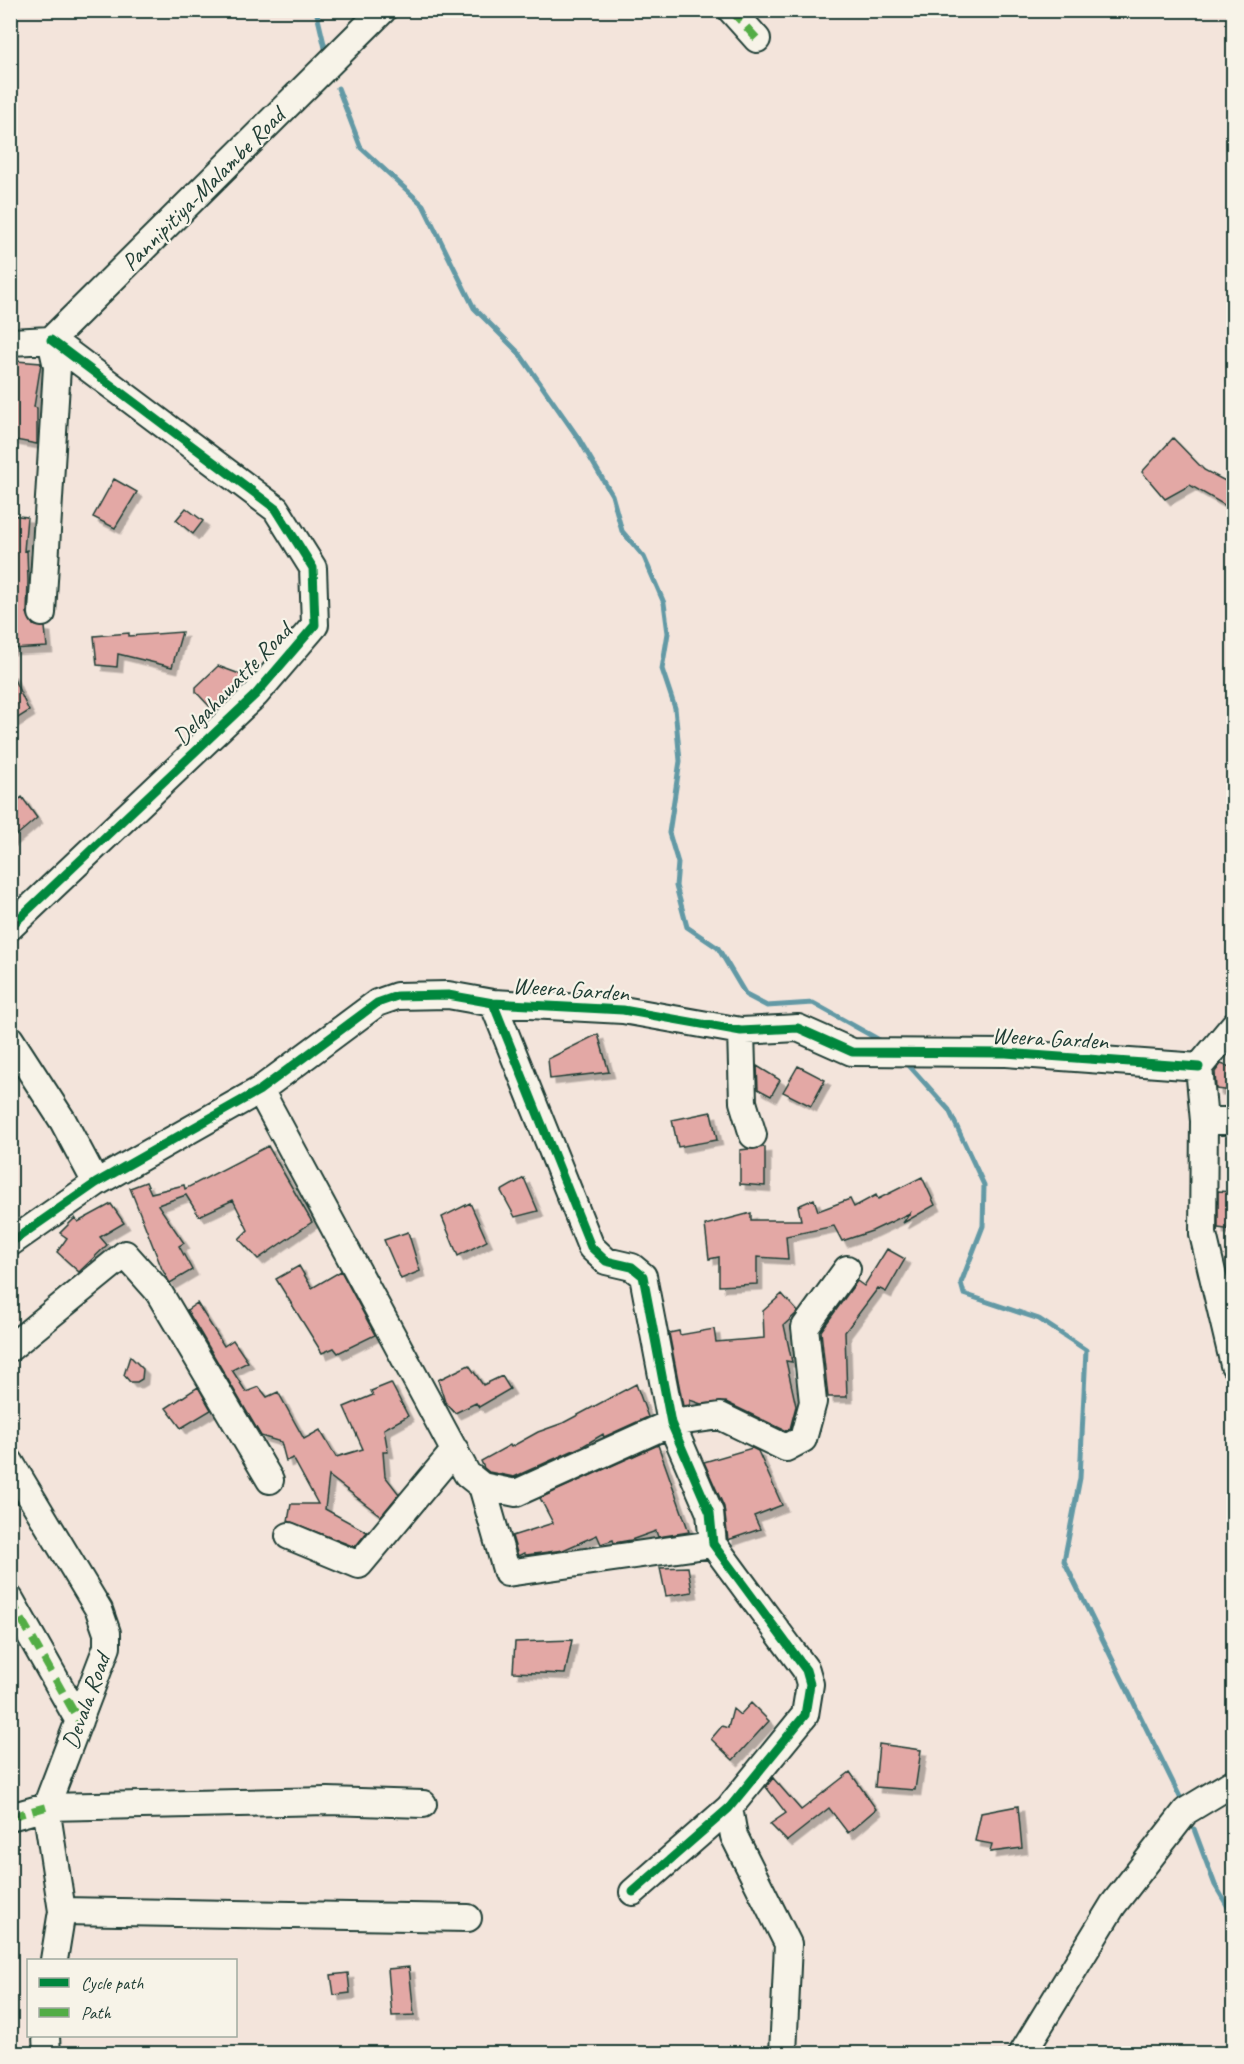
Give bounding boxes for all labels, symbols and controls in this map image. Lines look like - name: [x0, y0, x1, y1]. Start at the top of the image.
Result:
- street label: Pannipitiya-Malambe Road: [115, 98, 294, 277]
- street label: Delgahawatte Road: [166, 614, 300, 751]
- street label: Weera Garden: [512, 970, 631, 1008]
- street label: Weera Garden: [991, 1020, 1110, 1056]
- street label: Devala Road: [55, 1646, 118, 1753]
- legend: [27, 1959, 237, 2037]
- text: Cycle path: [81, 1972, 144, 1994]
- text: Path: [81, 2002, 111, 2024]

